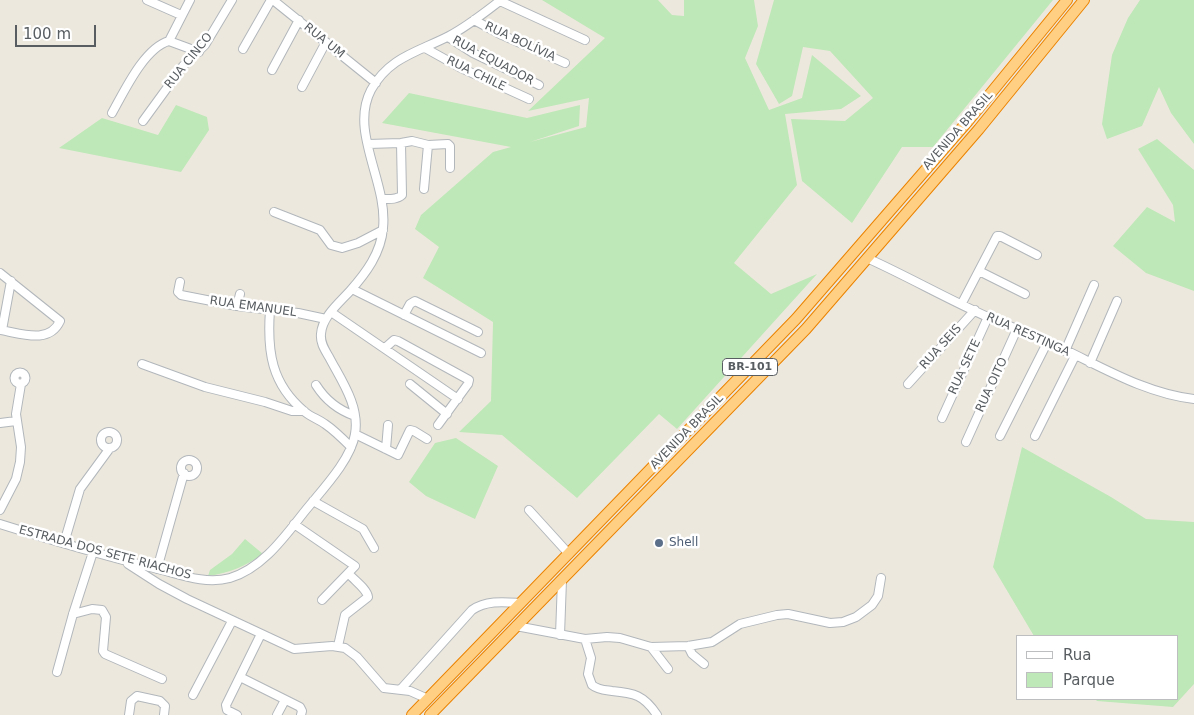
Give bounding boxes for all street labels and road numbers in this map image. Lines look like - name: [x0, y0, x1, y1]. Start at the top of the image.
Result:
- street label: RUA BOLÍVIA: [482, 19, 558, 65]
- street label: RUA UM: [301, 20, 347, 62]
- street label: RUA CINCO: [162, 30, 216, 92]
- street label: RUA EQUADOR: [450, 33, 536, 89]
- street label: RUA CHILE: [444, 53, 508, 95]
- street label: AVENIDA BRASIL: [920, 89, 996, 173]
- street label: RUA EMANUEL: [209, 294, 297, 320]
- street label: RUA RESTINGA: [984, 310, 1072, 360]
- street label: RUA SEIS: [917, 322, 965, 372]
- street label: RUA SETE: [946, 337, 984, 397]
- street label: RUA OITO: [973, 355, 1011, 415]
- road number: BR-101: [722, 358, 778, 376]
- street label: AVENIDA BRASIL: [647, 391, 727, 473]
- street label: ESTRADA DOS SETE RIACHOS: [17, 523, 193, 583]

